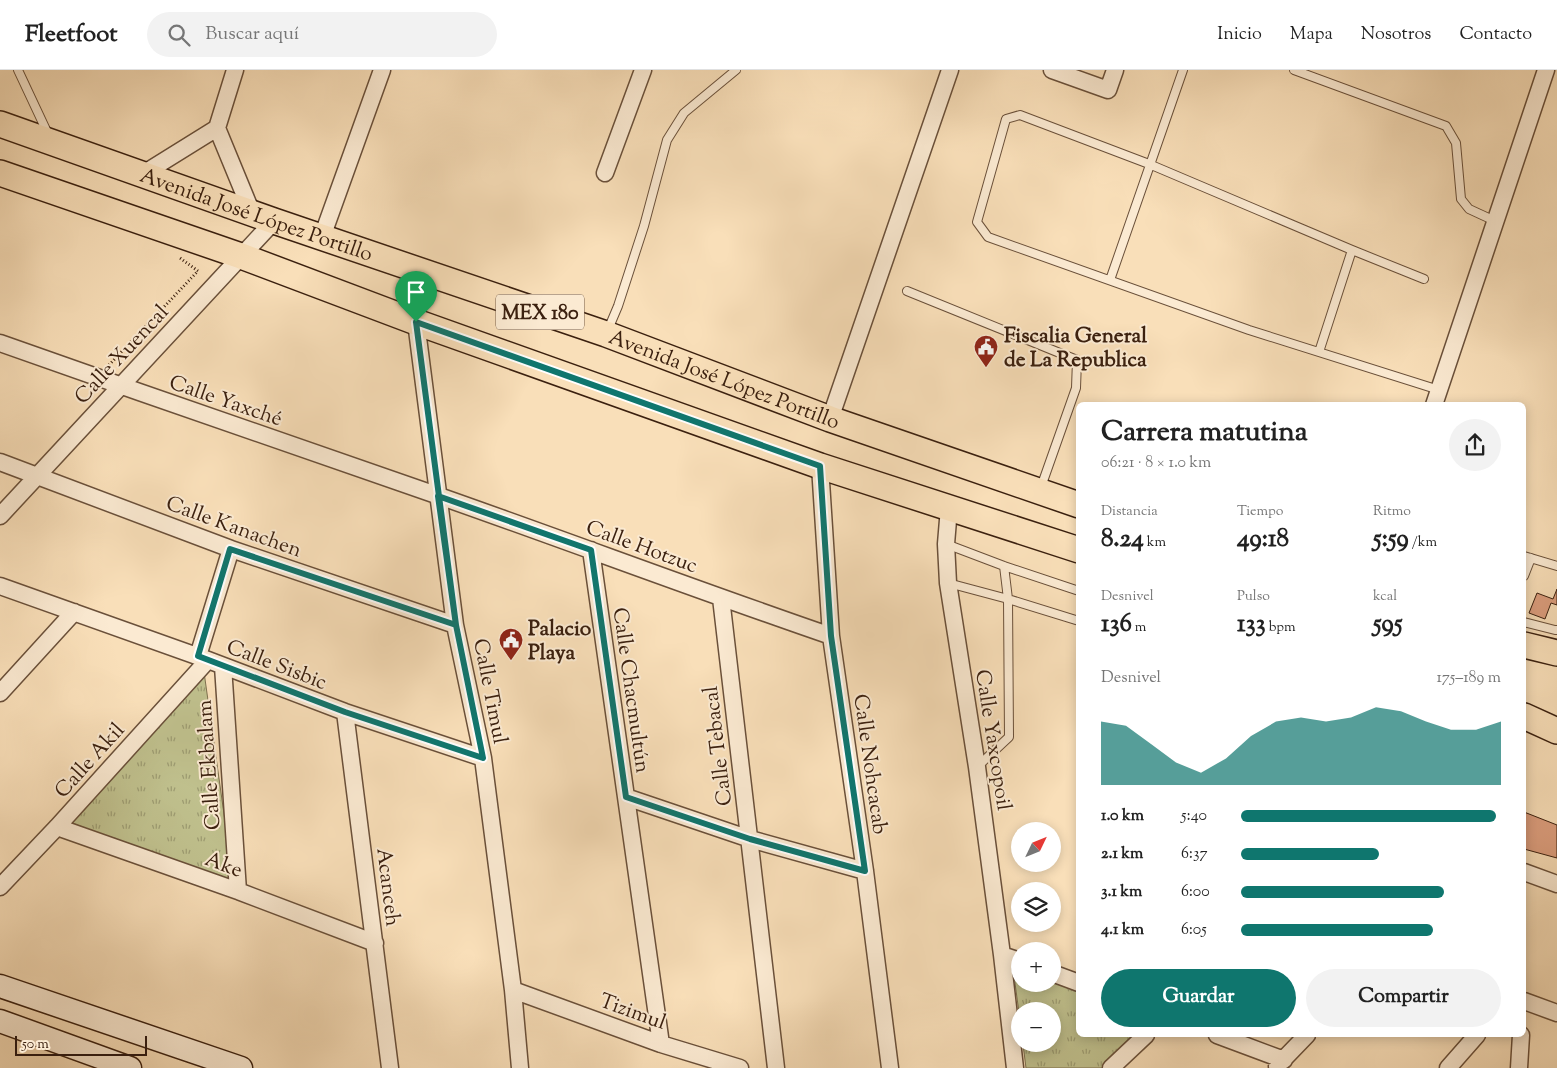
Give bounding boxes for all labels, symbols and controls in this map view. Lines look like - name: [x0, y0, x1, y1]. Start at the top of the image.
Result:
- search box: [147, 12, 497, 57]
- text: Fleetfoot: [25, 18, 117, 52]
- icon: search: [165, 21, 193, 49]
- text: Buscar aquí: [205, 21, 299, 48]
- text: Inicio: [1217, 22, 1262, 48]
- text: Mapa: [1290, 22, 1333, 48]
- text: Nosotros: [1361, 22, 1431, 48]
- text: Contacto: [1459, 22, 1532, 48]
- street label: Avenida José López Portillo: [135, 162, 376, 271]
- pin: [395, 271, 437, 322]
- icon: arrive: [402, 278, 430, 306]
- road number: MEX 180: [496, 294, 584, 330]
- street label: Calle Xuencal: [68, 299, 177, 412]
- place label: Fiscalia General de La Republica: [1004, 322, 1147, 376]
- street label: Avenida José López Portillo: [604, 323, 843, 438]
- public building icon: Fiscalia General de La Republica: [973, 334, 999, 368]
- street label: Calle Yaxché: [165, 369, 286, 435]
- text: Carrera matutina: [1101, 413, 1308, 453]
- button: share: [1449, 419, 1501, 471]
- text: 06:21 · 8 × 1.0 km: [1101, 452, 1211, 475]
- street label: Calle Kanachen: [161, 489, 305, 566]
- text: Distancia: [1101, 502, 1158, 522]
- text: Tiempo: [1237, 502, 1283, 522]
- text: Ritmo: [1373, 502, 1411, 522]
- street label: Calle Hotzuc: [581, 514, 701, 582]
- text: 8.24: [1101, 522, 1144, 558]
- text: 49:18: [1237, 522, 1289, 558]
- text: 5:59: [1373, 522, 1409, 558]
- text: km: [1144, 533, 1166, 553]
- text: /km: [1409, 533, 1437, 553]
- text: Desnivel: [1101, 587, 1154, 607]
- text: Pulso: [1237, 587, 1270, 607]
- text: kcal: [1373, 587, 1397, 607]
- street label: Calle Chacmultún: [604, 606, 656, 775]
- text: 136: [1101, 607, 1132, 643]
- text: 133: [1237, 607, 1266, 643]
- text: 595: [1373, 607, 1403, 643]
- place label: Palacio Playa: [528, 615, 592, 669]
- text: m: [1132, 618, 1146, 638]
- text: bpm: [1266, 618, 1296, 638]
- public building icon: Palacio Playa: [498, 627, 524, 661]
- street label: Calle Sisbic: [222, 633, 331, 699]
- street label: Calle Timul: [464, 636, 514, 747]
- text: Desnivel: [1101, 667, 1161, 690]
- text: 175–189 m: [1436, 667, 1501, 690]
- street label: Calle Yaxcopoil: [966, 668, 1018, 813]
- street label: Calle Tebacal: [697, 684, 741, 807]
- street label: Calle Nohcacab: [844, 692, 894, 836]
- street label: Calle Ekbalam: [190, 699, 230, 831]
- street label: Calle Akil: [48, 717, 133, 806]
- text: 1.0 km: [1101, 805, 1144, 828]
- text: 5:40: [1181, 805, 1207, 828]
- north arrow: [1011, 822, 1061, 872]
- map controls: [1011, 822, 1061, 1052]
- text: 2.1 km: [1101, 843, 1143, 866]
- text: 6:37: [1181, 843, 1207, 866]
- street label: Ake: [200, 845, 246, 886]
- street label: Acanceh: [367, 846, 407, 928]
- text: 3.1 km: [1101, 881, 1142, 904]
- text: 6:00: [1181, 881, 1210, 904]
- button: layers: [1011, 882, 1061, 932]
- text: 4.1 km: [1101, 919, 1144, 942]
- text: 6:05: [1181, 919, 1207, 942]
- button: +: [1011, 942, 1061, 992]
- button: Guardar: [1101, 969, 1296, 1027]
- button: Compartir: [1306, 969, 1501, 1027]
- street label: Tizimul: [595, 987, 670, 1039]
- button: −: [1011, 1002, 1061, 1052]
- scale bar: [15, 1033, 148, 1056]
- text: 50 m: [22, 1035, 49, 1055]

